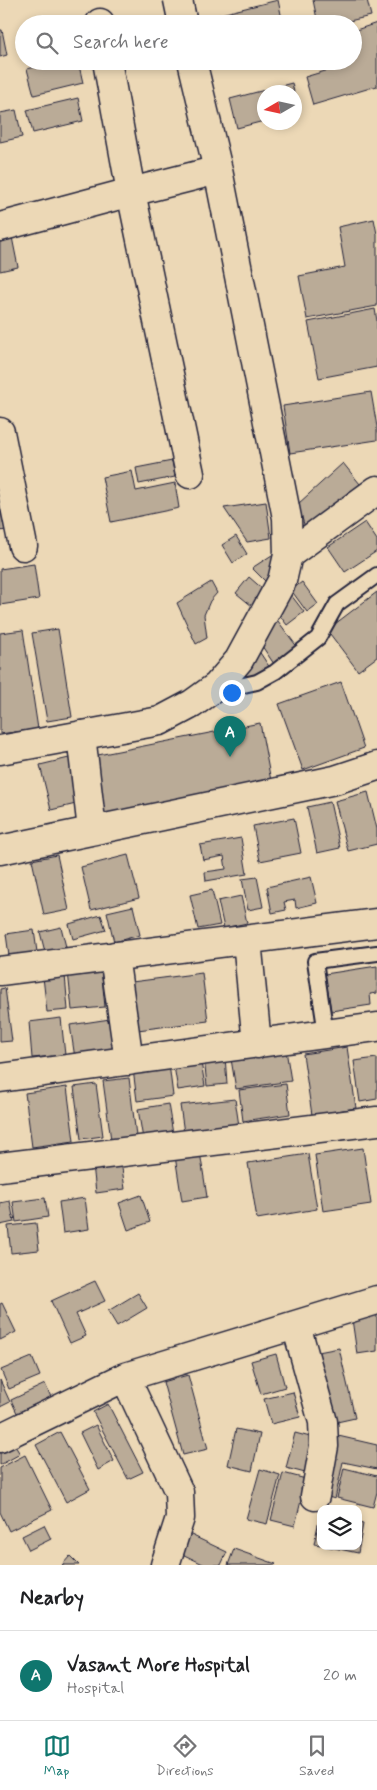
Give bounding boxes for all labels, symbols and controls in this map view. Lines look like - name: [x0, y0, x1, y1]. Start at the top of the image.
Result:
- search box: [15, 15, 362, 70]
- icon: search: [33, 29, 61, 57]
- text: Search here: [73, 30, 169, 55]
- north arrow: [257, 85, 302, 130]
- your location: [219, 680, 245, 706]
- pin: A: [214, 716, 246, 757]
- map controls: [317, 1505, 362, 1550]
- button: layers: [317, 1505, 362, 1550]
- text: Nearby: [20, 1584, 84, 1612]
- text: Vasant More Hospital: [67, 1653, 250, 1678]
- text: A: [31, 1665, 41, 1686]
- text: 20 m: [323, 1665, 357, 1686]
- text: Hospital: [67, 1678, 124, 1699]
- tab: Map: [43, 1732, 71, 1780]
- tab: Directions: [156, 1732, 214, 1780]
- tab: Saved: [299, 1732, 334, 1780]

